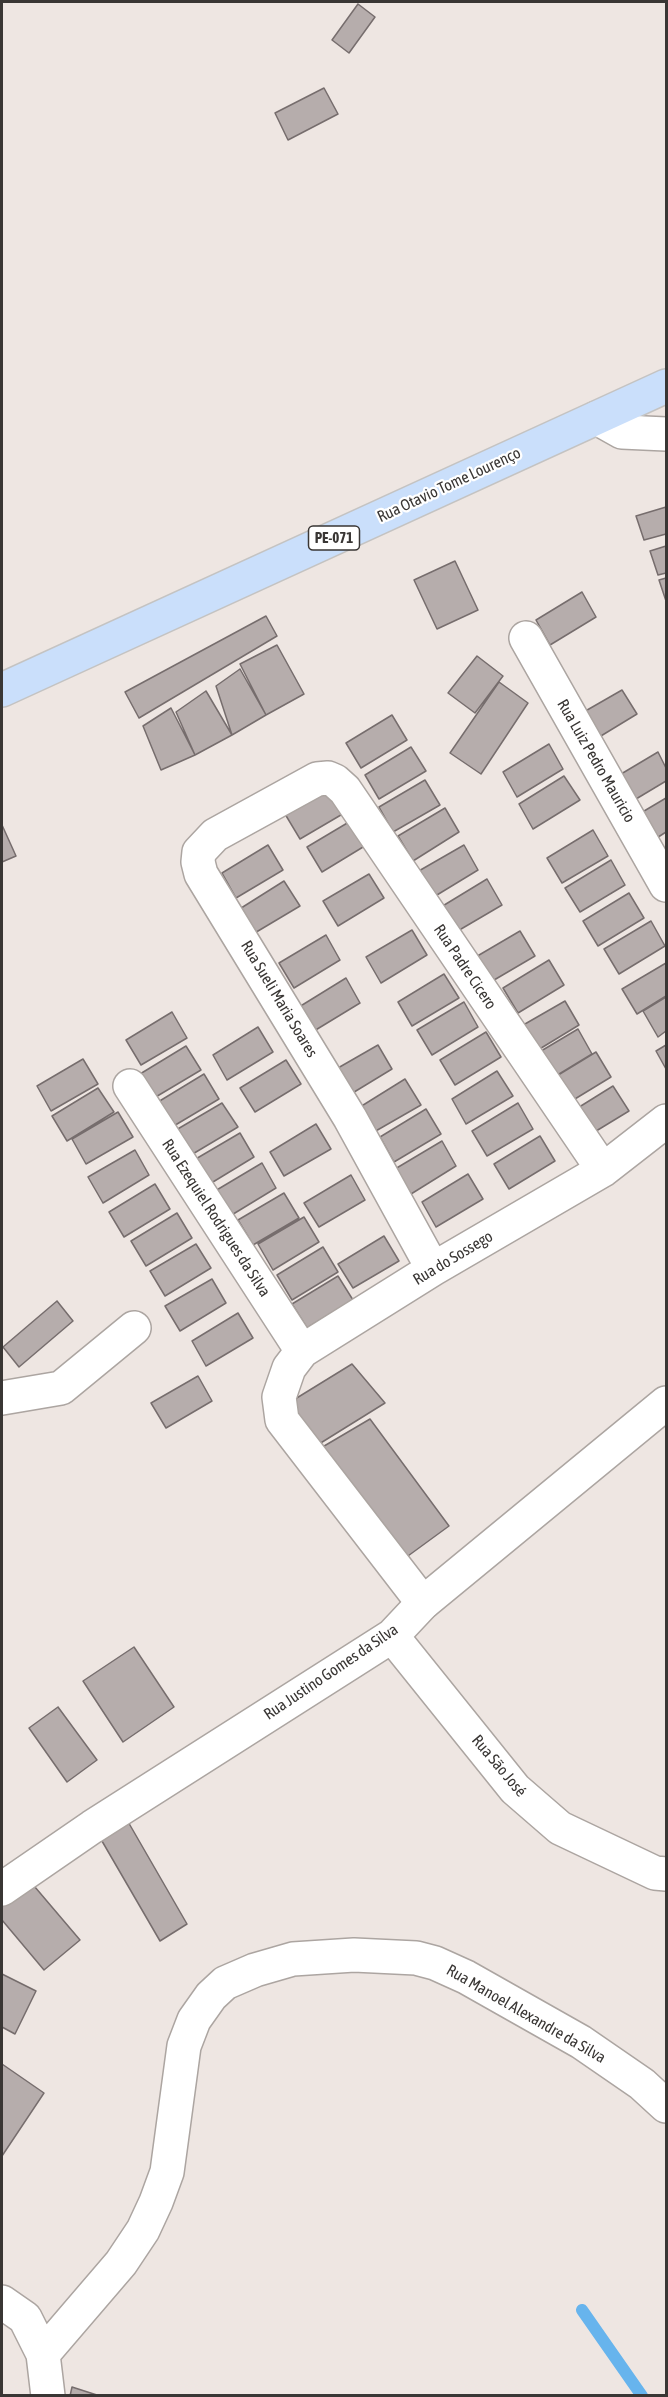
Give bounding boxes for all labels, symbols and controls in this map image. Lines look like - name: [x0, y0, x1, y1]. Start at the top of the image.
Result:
- street label: Rua Otavio Tome Lourenço: [374, 443, 524, 527]
- road number: PE-071: [308, 526, 360, 550]
- street label: Rua Luiz Pedro Mauricio: [553, 696, 639, 826]
- street label: Rua Padre Cicero: [430, 921, 500, 1013]
- street label: Rua Sueli Maria Soares: [237, 937, 321, 1061]
- street label: Rua Ezequiel Rodrigues da Silva: [158, 1135, 274, 1301]
- street label: Rua do Sossego: [410, 1227, 496, 1289]
- street label: Rua Justino Gomes da Silva: [260, 1620, 402, 1724]
- street label: Rua São José: [468, 1731, 530, 1801]
- street label: Rua Manoel Alexandre da Silva: [443, 1961, 609, 2067]

